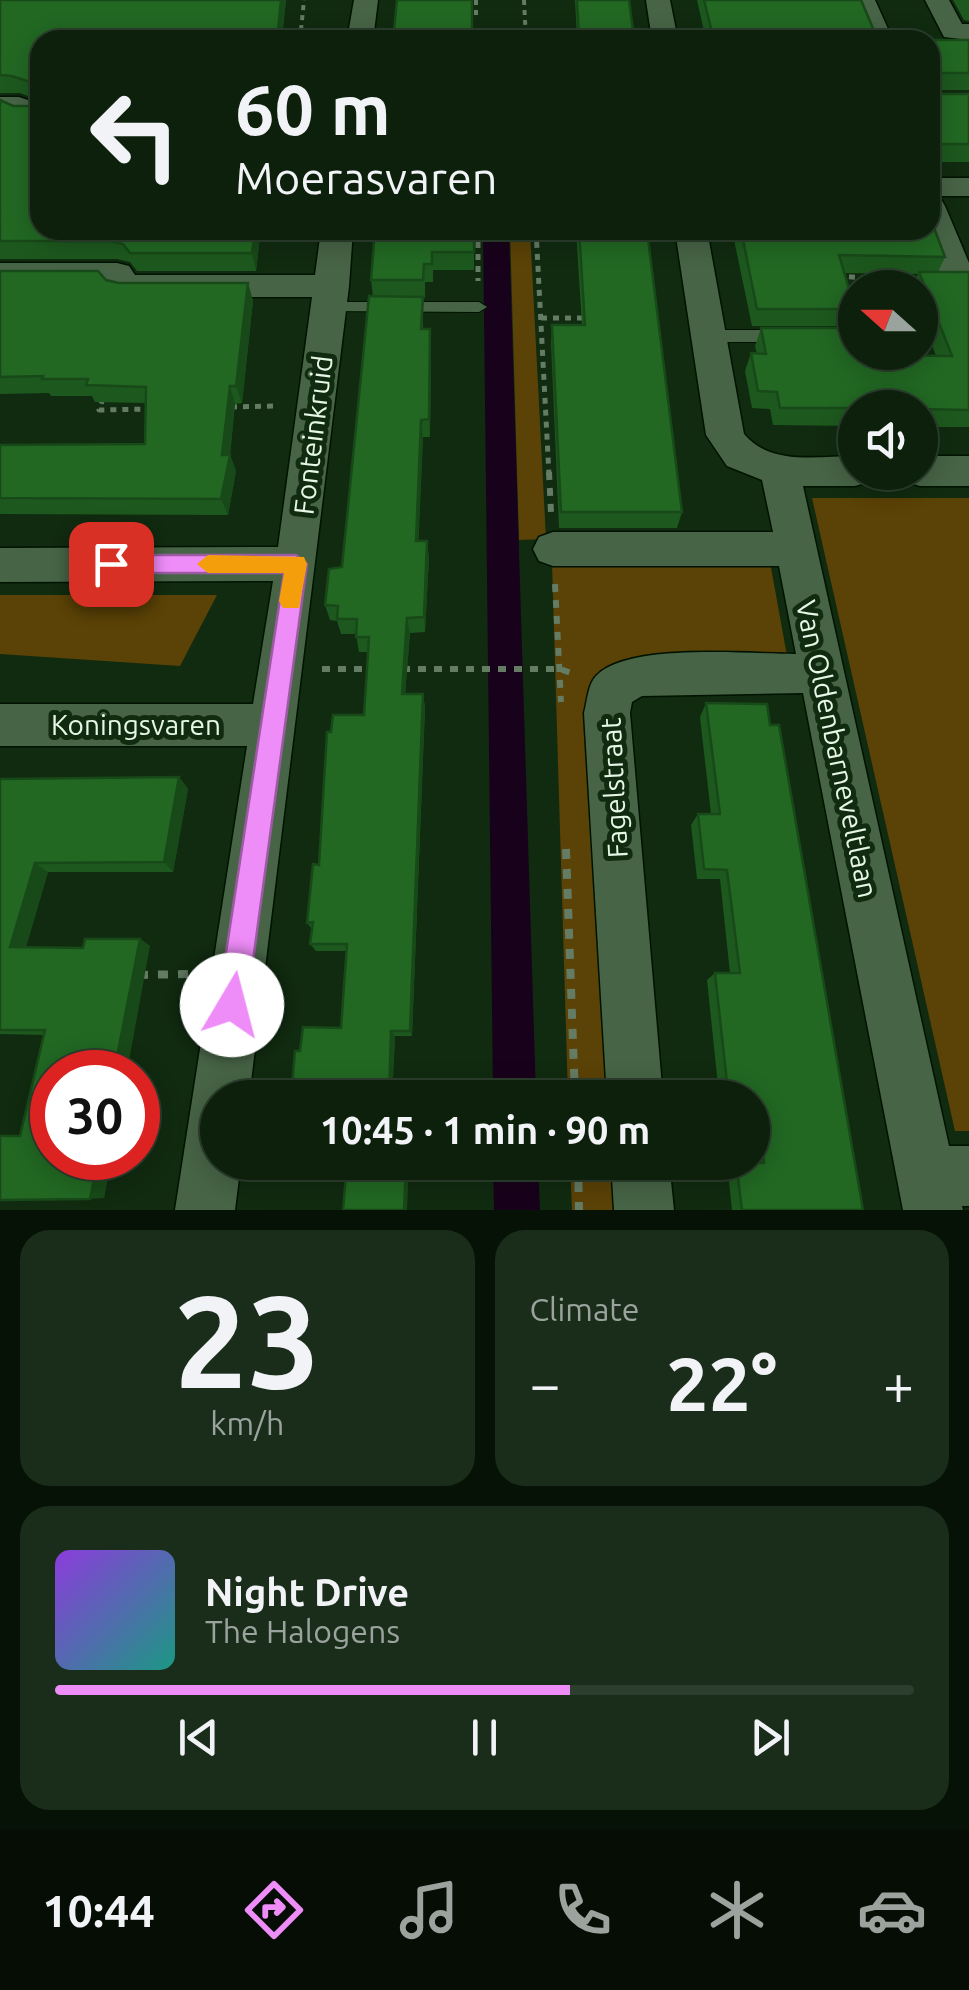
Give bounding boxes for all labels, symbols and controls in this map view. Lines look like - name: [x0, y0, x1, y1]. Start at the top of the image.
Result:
- icon: left: [70, 70, 200, 200]
- text: 60 m: [235, 70, 391, 148]
- text: Moerasvaren: [235, 152, 498, 203]
- north arrow: [838, 270, 938, 370]
- map controls: [838, 270, 938, 490]
- street label: Fonteinkruid: [287, 354, 338, 516]
- button: sound: [838, 390, 938, 490]
- pin: [69, 522, 154, 607]
- icon: arrive: [84, 537, 139, 592]
- street label: Van Oldenbarneveltlaan: [791, 597, 884, 900]
- street label: Koningsvaren: [51, 709, 221, 740]
- street label: Fagelstraat: [594, 717, 633, 859]
- position arrow: [180, 953, 284, 1057]
- speed limit sign: 30: [30, 1050, 160, 1180]
- text: 10:45 · 1 min · 90 m: [320, 1109, 650, 1151]
- text: 23: [174, 1267, 321, 1413]
- text: Climate: [530, 1291, 640, 1327]
- text: 22°: [666, 1341, 777, 1425]
- text: −: [530, 1353, 561, 1414]
- text: +: [883, 1353, 914, 1414]
- text: km/h: [210, 1405, 284, 1441]
- text: Night Drive: [205, 1571, 409, 1613]
- text: The Halogens: [205, 1613, 400, 1649]
- icon: previous: [171, 1710, 226, 1765]
- icon: pause: [457, 1710, 512, 1765]
- icon: next: [743, 1710, 798, 1765]
- icon: directions: [239, 1875, 309, 1945]
- icon: music: [394, 1875, 464, 1945]
- icon: phone: [548, 1875, 618, 1945]
- icon: climate: [702, 1875, 772, 1945]
- icon: car: [857, 1875, 927, 1945]
- text: 10:44: [42, 1885, 155, 1936]

